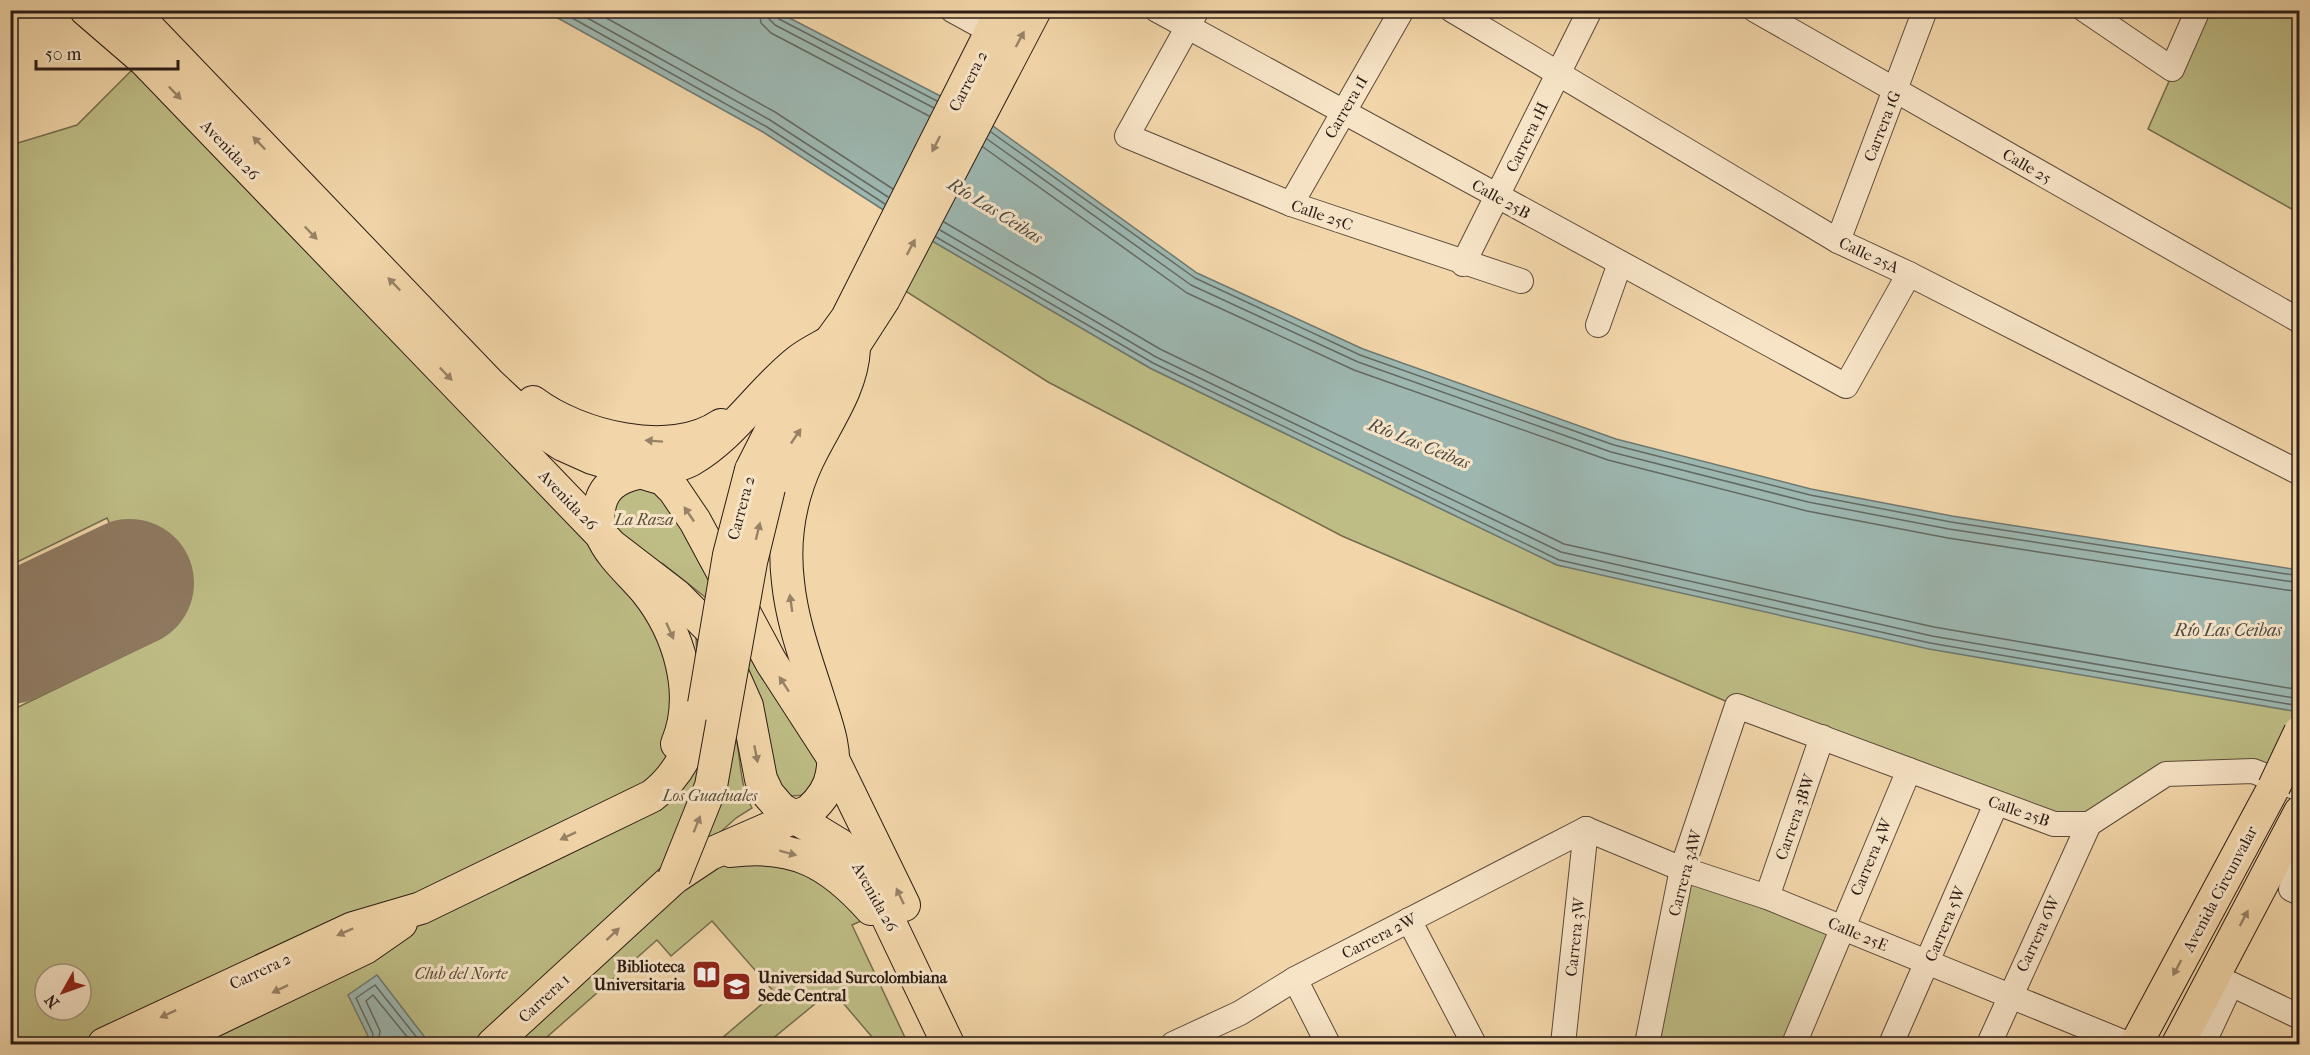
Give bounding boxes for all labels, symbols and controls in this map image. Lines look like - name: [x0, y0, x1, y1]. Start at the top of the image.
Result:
- one-way arrow: [1015, 30, 1025, 47]
- scale bar: [36, 33, 178, 71]
- text: 50 m: [45, 44, 82, 65]
- street label: Carrera 2: [945, 48, 991, 114]
- street label: Carrera 1I: [1320, 72, 1372, 142]
- one-way arrow: [168, 85, 182, 99]
- street label: Carrera 1G: [1860, 88, 1904, 164]
- street label: Carrera 1H: [1502, 99, 1552, 175]
- street label: Avenida 26: [196, 115, 263, 184]
- one-way arrow: [252, 135, 266, 150]
- one-way arrow: [931, 136, 941, 153]
- street label: Calle 25: [1999, 144, 2055, 188]
- water label: Río Las Ceibas: [943, 173, 1047, 249]
- street label: Calle 25B: [1468, 175, 1534, 223]
- street label: Calle 25C: [1289, 196, 1355, 234]
- one-way arrow: [303, 226, 317, 240]
- street label: Calle 25A: [1836, 233, 1902, 277]
- one-way arrow: [906, 238, 916, 255]
- one-way arrow: [387, 276, 401, 291]
- one-way arrow: [439, 366, 453, 381]
- water label: Río Las Ceibas: [1364, 414, 1473, 474]
- one-way arrow: [790, 428, 801, 445]
- one-way arrow: [645, 437, 664, 446]
- street label: Avenida 26: [534, 465, 601, 534]
- street label: Carrera 2: [723, 474, 759, 542]
- one-way arrow: [684, 505, 695, 522]
- park label: La Raza: [614, 510, 674, 529]
- one-way arrow: [754, 522, 764, 540]
- one-way arrow: [786, 593, 795, 612]
- water label: Río Las Ceibas: [2173, 620, 2282, 641]
- one-way arrow: [666, 623, 675, 640]
- one-way arrow: [779, 676, 790, 692]
- one-way arrow: [752, 744, 761, 763]
- street label: Carrera 3BW: [1771, 770, 1819, 863]
- park label: Los Guaduales: [662, 786, 759, 805]
- street label: Calle 25B: [1986, 792, 2052, 830]
- street label: Carrera 4W: [1846, 814, 1896, 899]
- one-way arrow: [693, 815, 702, 833]
- street label: Avenida Circunvalar: [2178, 822, 2261, 956]
- street label: Carrera 3AW: [1664, 826, 1706, 918]
- one-way arrow: [559, 831, 576, 841]
- one-way arrow: [779, 848, 797, 858]
- street label: Avenida 26: [848, 858, 902, 935]
- street label: Carrera 5W: [1921, 882, 1970, 964]
- one-way arrow: [895, 886, 905, 904]
- street label: Carrera 6W: [2012, 892, 2064, 975]
- street label: Carrera 3W: [1561, 895, 1589, 978]
- street label: Carrera 2W: [1339, 909, 1421, 963]
- one-way arrow: [2239, 910, 2249, 927]
- street label: Calle 25E: [1825, 913, 1891, 955]
- one-way arrow: [336, 927, 354, 937]
- one-way arrow: [605, 928, 620, 941]
- street label: Carrera 2: [226, 949, 294, 993]
- place label: Biblioteca Universitaria: [593, 957, 686, 994]
- library icon: Biblioteca Universitaria: [690, 959, 722, 991]
- one-way arrow: [2172, 960, 2182, 977]
- north arrow: [33, 962, 93, 1022]
- park label: Club del Norte: [415, 964, 508, 983]
- place label: Universidad Surcolombiana Sede Central: [757, 968, 948, 1005]
- street label: Carrera 1: [515, 970, 573, 1026]
- school or university icon: Universidad Surcolombiana Sede Central: [721, 970, 753, 1002]
- one-way arrow: [271, 985, 288, 994]
- text: N: [40, 990, 63, 1012]
- one-way arrow: [160, 1010, 177, 1019]

